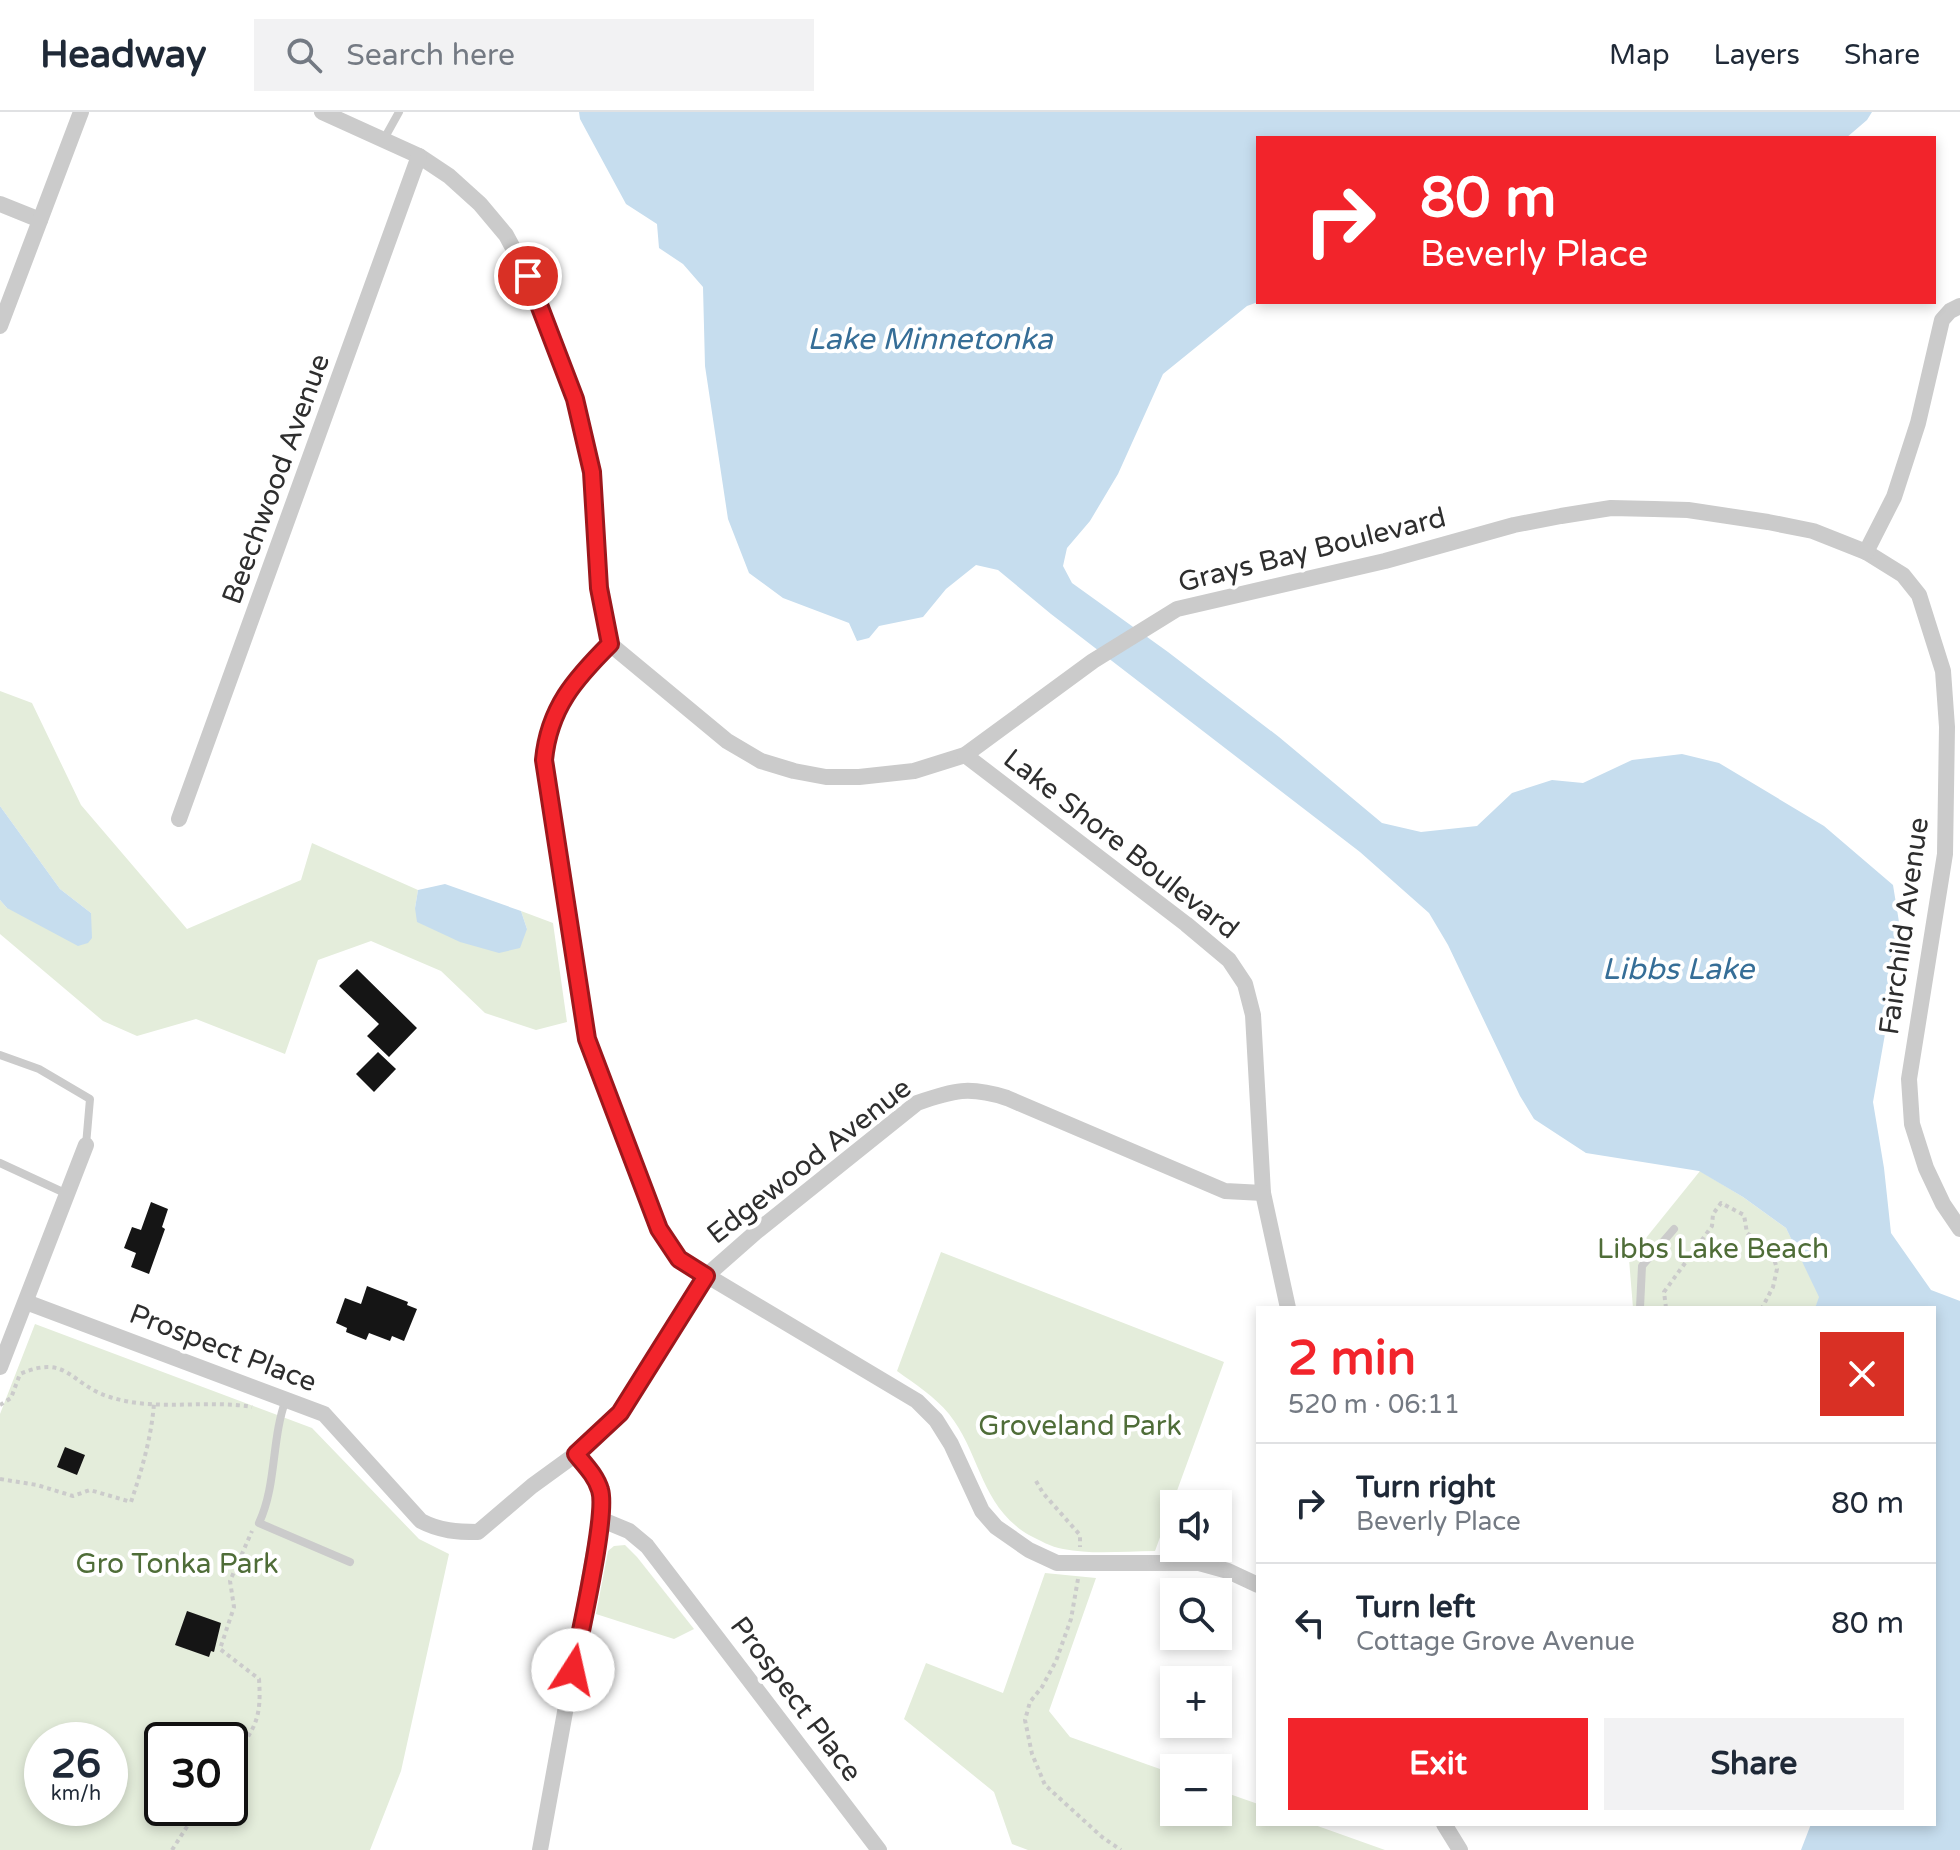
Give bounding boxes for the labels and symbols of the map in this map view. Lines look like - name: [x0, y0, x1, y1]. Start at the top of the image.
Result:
- pin: [494, 242, 562, 310]
- water label: Lake Minnetonka: [807, 321, 1054, 358]
- street label: Beechwood Avenue: [215, 349, 337, 609]
- street label: Grays Bay Boulevard: [1175, 500, 1449, 600]
- street label: Lake Shore Boulevard: [997, 742, 1245, 946]
- street label: Fairchild Avenue: [1872, 815, 1936, 1037]
- water label: Libbs Lake: [1602, 951, 1756, 988]
- street label: Edgewood Avenue: [700, 1071, 918, 1251]
- park label: Libbs Lake Beach: [1597, 1232, 1829, 1266]
- street label: Prospect Place: [125, 1297, 321, 1399]
- park label: Groveland Park: [978, 1409, 1182, 1443]
- park label: Gro Tonka Park: [76, 1547, 278, 1581]
- street label: Prospect Place: [723, 1610, 869, 1788]
- position arrow: [531, 1628, 615, 1712]
- speed limit sign: 30: [144, 1722, 248, 1826]

